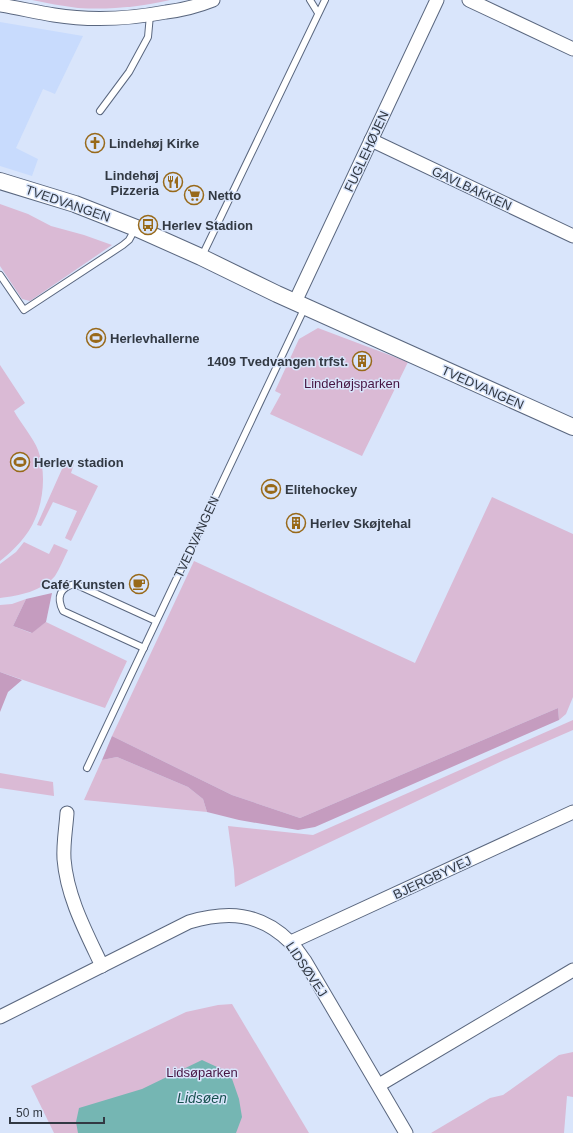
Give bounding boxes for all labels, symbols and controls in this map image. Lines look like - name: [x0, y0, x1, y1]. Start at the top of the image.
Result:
- street label: FUGLEHØJEN: [341, 108, 392, 194]
- church icon: Lindehøj Kirke: [84, 132, 106, 154]
- place label: Lindehøj Kirke: [109, 136, 199, 151]
- street label: GAVLBAKKEN: [429, 163, 514, 214]
- place label: Lindehøj Pizzeria: [105, 168, 160, 198]
- restaurant icon: Lindehøj Pizzeria: [162, 171, 184, 193]
- street label: TVEDVANGEN: [24, 182, 112, 225]
- supermarket icon: Netto: [183, 184, 205, 206]
- place label: Netto: [208, 188, 241, 203]
- bus stop icon: Herlev Stadion: [137, 214, 159, 236]
- place label: Herlev Stadion: [162, 218, 253, 233]
- sports icon: Herlevhallerne: [85, 327, 107, 349]
- place label: Herlevhallerne: [110, 331, 200, 346]
- building icon: 1409 Tvedvangen trfst.: [351, 350, 373, 372]
- place label: 1409 Tvedvangen trfst.: [207, 354, 348, 369]
- street label: TVEDVANGEN: [439, 363, 526, 412]
- park label: Lindehøjsparken: [304, 376, 400, 391]
- sports icon: Herlev stadion: [9, 451, 31, 473]
- place label: Herlev stadion: [34, 455, 124, 470]
- sports icon: Elitehockey: [260, 478, 282, 500]
- place label: Elitehockey: [285, 482, 358, 497]
- street label: TVEDVANGEN: [171, 494, 222, 581]
- building icon: Herlev Skøjtehal: [285, 512, 307, 534]
- place label: Herlev Skøjtehal: [310, 516, 411, 531]
- cafe icon: Café Kunsten: [128, 573, 150, 595]
- place label: Café Kunsten: [41, 577, 125, 592]
- street label: BJERGBYVEJ: [391, 853, 474, 902]
- street label: LIDSØVEJ: [283, 939, 330, 1000]
- park label: Lidsøparken: [166, 1065, 238, 1080]
- water label: Lidsøen: [177, 1090, 227, 1106]
- scale bar: [10, 1099, 104, 1125]
- text: 50 m: [16, 1106, 43, 1120]

